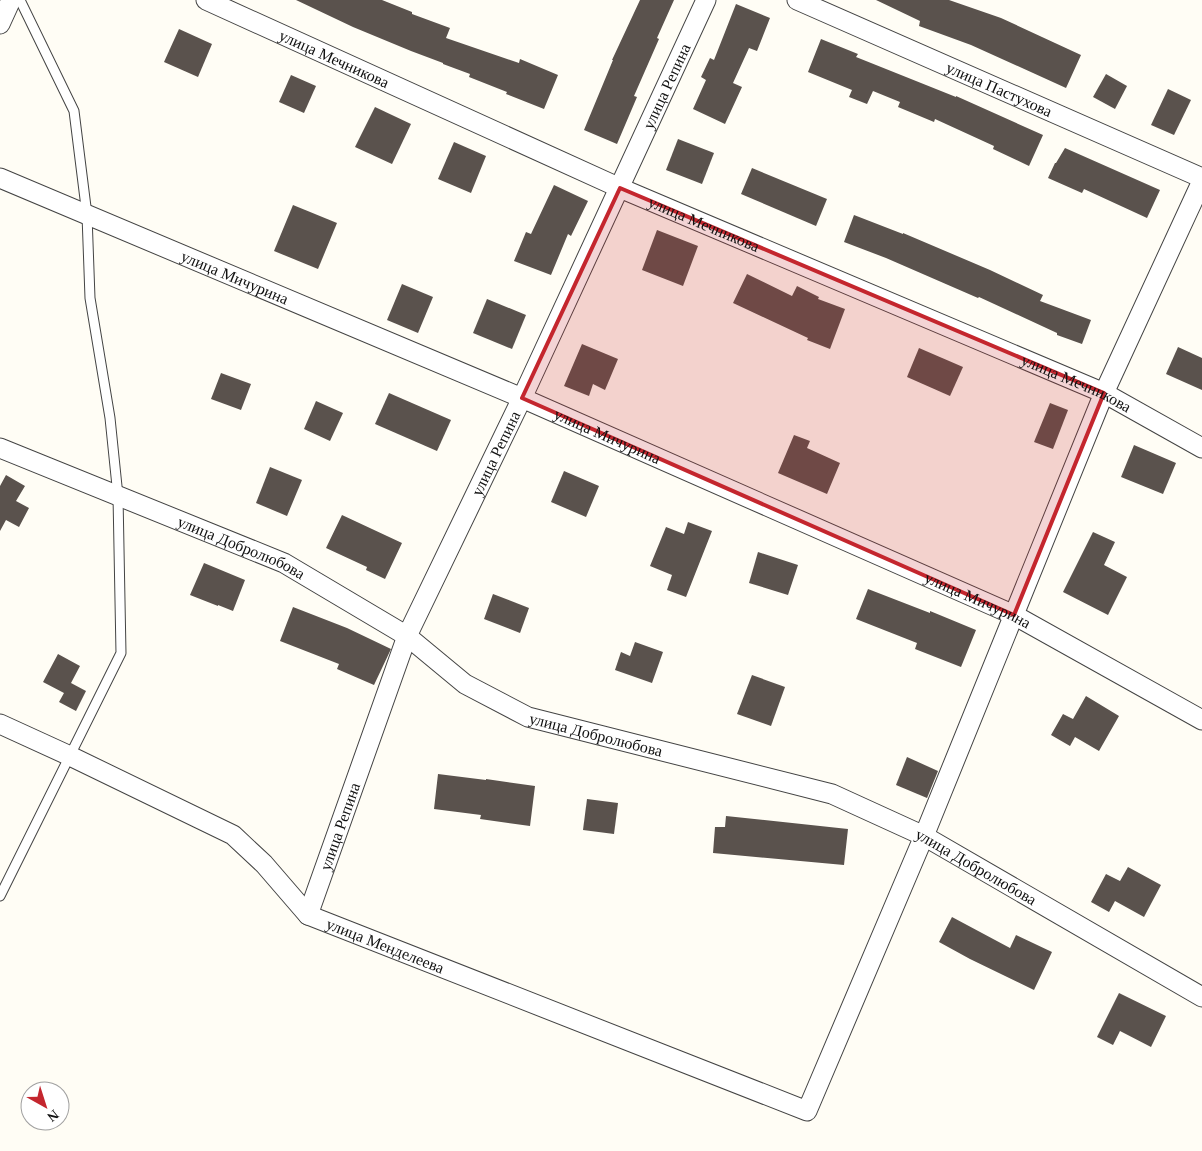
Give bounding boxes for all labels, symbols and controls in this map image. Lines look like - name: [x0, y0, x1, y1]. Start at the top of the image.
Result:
- street label: улица Мечникова: [276, 26, 392, 91]
- street label: улица Репина: [639, 41, 693, 132]
- street label: улица Пастухова: [943, 58, 1055, 120]
- street label: улица Мечникова: [646, 193, 762, 255]
- street label: улица Мичурина: [178, 247, 291, 307]
- street label: улица Мечникова: [1019, 351, 1134, 415]
- street label: улица Мичурина: [551, 405, 663, 467]
- street label: улица Репина: [468, 408, 523, 499]
- street label: улица Добролюбова: [175, 512, 308, 582]
- street label: улица Мичурина: [922, 568, 1034, 631]
- street label: улица Добролюбова: [527, 709, 664, 759]
- street label: улица Репина: [316, 780, 363, 873]
- street label: улица Добролюбова: [913, 825, 1040, 908]
- street label: улица Менделеева: [324, 915, 447, 976]
- north arrow: [20, 1081, 70, 1131]
- text: N: [44, 1107, 62, 1125]

